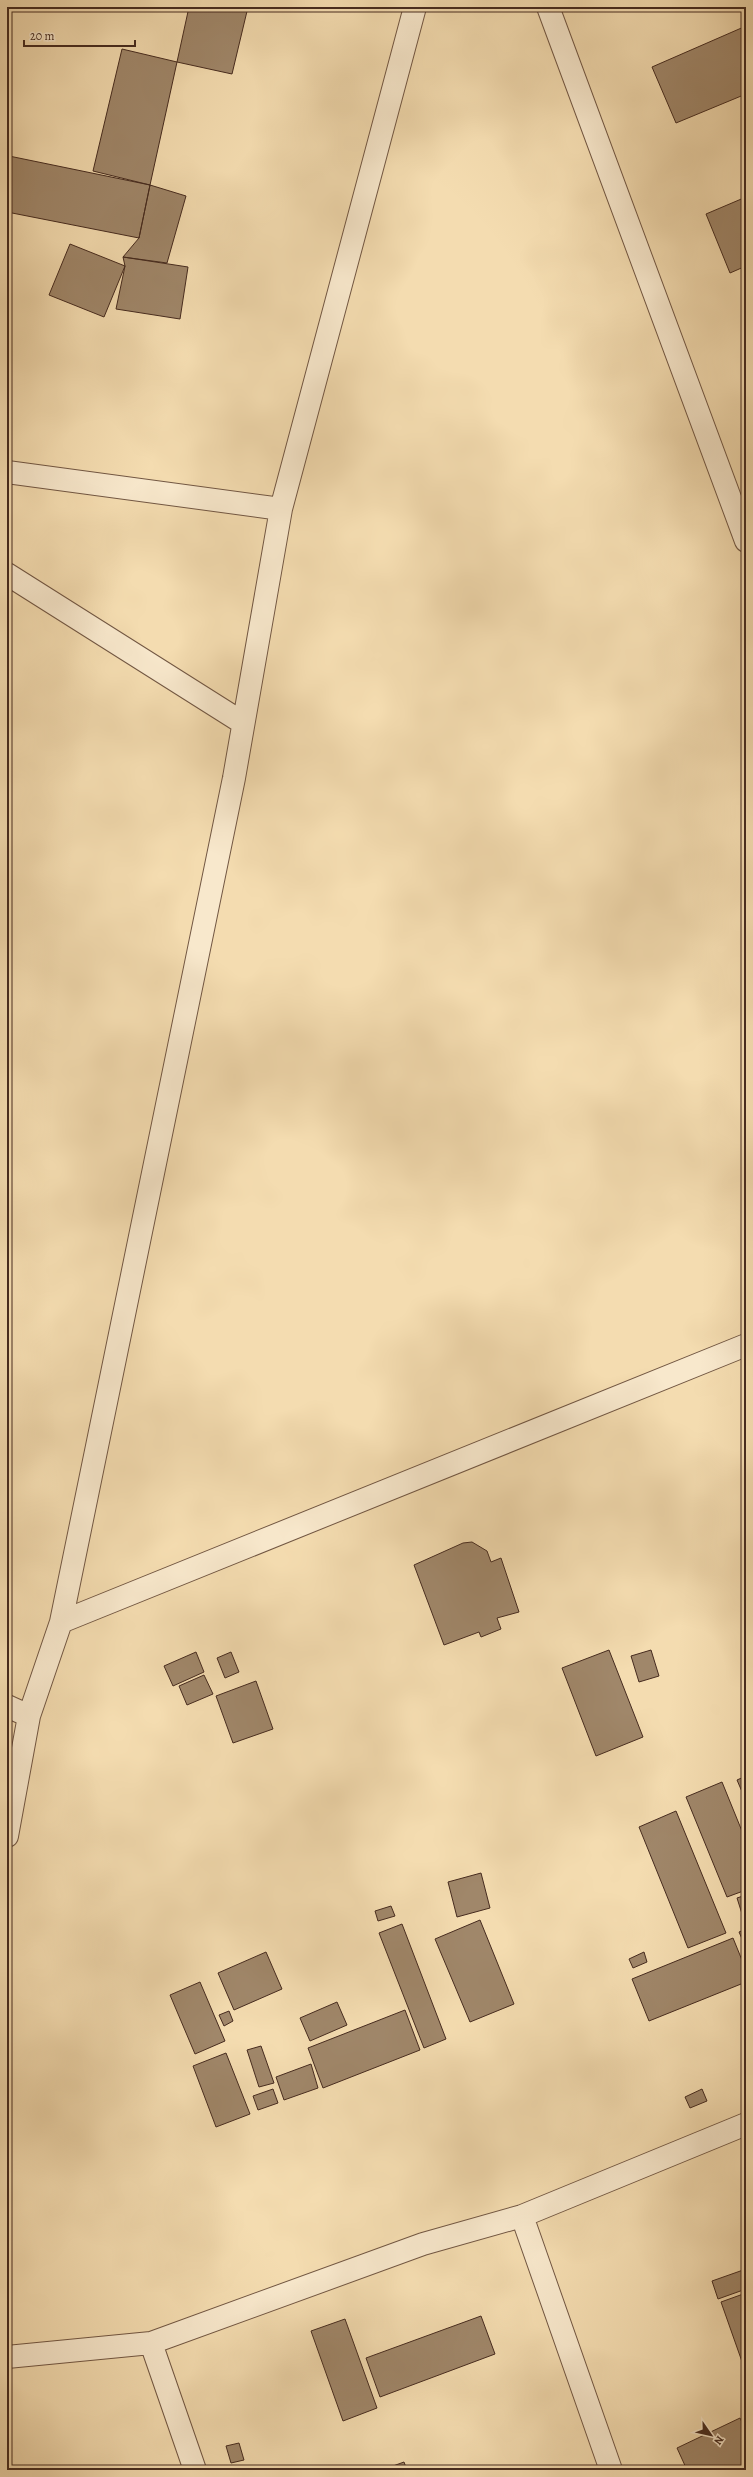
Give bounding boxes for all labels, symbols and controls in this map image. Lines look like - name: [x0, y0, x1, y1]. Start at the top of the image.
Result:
- scale bar: [24, 22, 135, 48]
- text: 20 m: [30, 28, 54, 44]
- north arrow: [691, 2415, 731, 2455]
- text: N: [710, 2433, 727, 2448]

